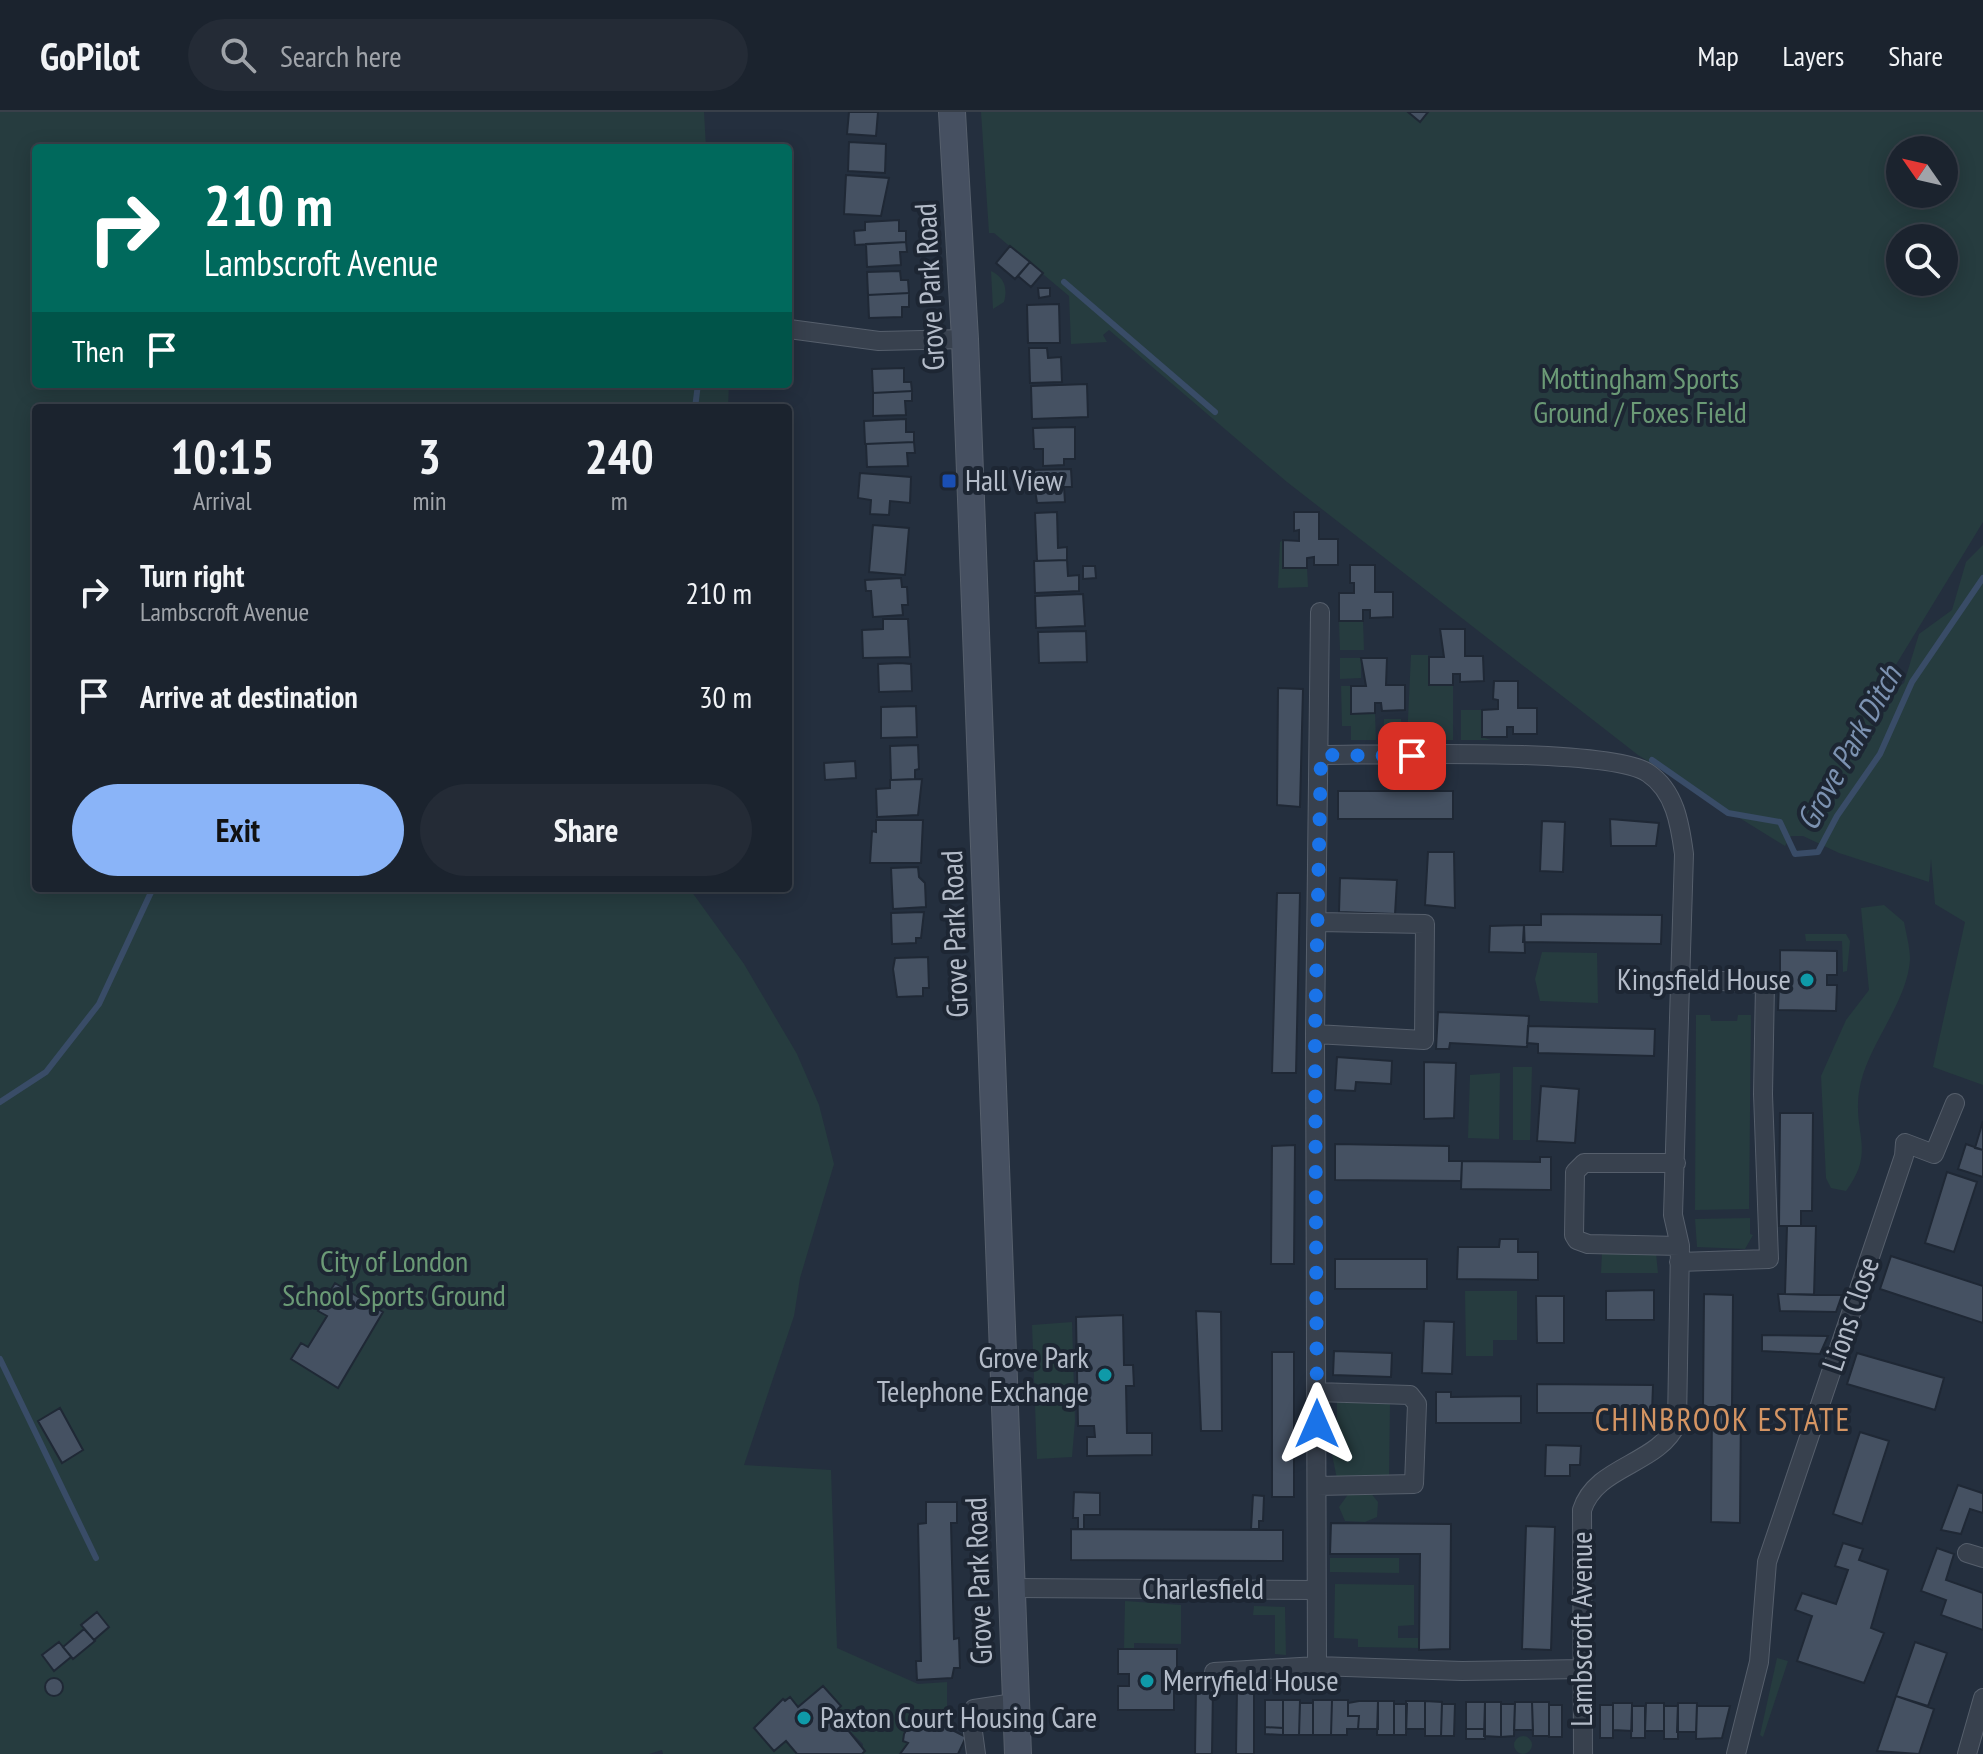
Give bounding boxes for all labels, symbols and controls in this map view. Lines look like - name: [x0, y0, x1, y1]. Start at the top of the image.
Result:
- search box: [188, 19, 748, 91]
- text: GoPilot: [40, 31, 140, 80]
- icon: search: [216, 33, 260, 77]
- text: Search here: [280, 36, 402, 75]
- text: Map: [1697, 37, 1739, 74]
- text: Layers: [1783, 37, 1844, 74]
- text: Share: [1888, 37, 1943, 74]
- north arrow: [1886, 136, 1958, 208]
- map controls: [1886, 136, 1958, 296]
- text: 210 m: [204, 169, 333, 241]
- icon: right: [72, 176, 176, 280]
- street label: Grove Park Road: [905, 202, 952, 372]
- button: search: [1886, 224, 1958, 296]
- text: Lambscroft Avenue: [204, 239, 438, 286]
- icon: arrive: [140, 328, 184, 372]
- text: Then: [72, 331, 124, 370]
- park label: Mottingham Sports Ground / Foxes Field: [1533, 358, 1747, 431]
- text: 10:15: [170, 425, 274, 487]
- text: 3: [418, 425, 441, 487]
- text: 240: [585, 425, 654, 487]
- place label: Hall View: [965, 460, 1063, 499]
- marker: Hall View: [940, 472, 958, 490]
- text: Arrival: [193, 484, 252, 517]
- text: min: [412, 484, 446, 517]
- text: m: [611, 484, 628, 517]
- text: Turn right: [140, 556, 244, 595]
- icon: right: [72, 570, 116, 614]
- text: 210 m: [686, 573, 752, 612]
- text: Lambscroft Avenue: [140, 595, 309, 628]
- water label: Grove Park Ditch: [1786, 656, 1911, 837]
- icon: arrive: [72, 674, 116, 718]
- text: Arrive at destination: [140, 677, 358, 716]
- text: 30 m: [699, 677, 752, 716]
- pin: [1378, 722, 1446, 790]
- icon: arrive: [1390, 734, 1434, 778]
- button: Exit: [72, 784, 404, 876]
- button: Share: [420, 784, 752, 876]
- street label: Grove Park Road: [931, 850, 976, 1018]
- place label: Kingsfield House: [1617, 959, 1791, 998]
- marker: Kingsfield House: [1798, 971, 1816, 989]
- park label: City of London School Sports Ground: [282, 1241, 506, 1314]
- street label: Lions Close: [1812, 1251, 1887, 1376]
- place label: Grove Park Telephone Exchange: [877, 1337, 1089, 1410]
- marker: Grove Park Telephone Exchange: [1096, 1366, 1114, 1384]
- position arrow: [1275, 1382, 1359, 1466]
- district label: CHINBROOK ESTATE: [1595, 1398, 1851, 1440]
- street label: Grove Park Road: [955, 1497, 1000, 1665]
- street label: Lambscroft Avenue: [1561, 1531, 1600, 1727]
- street label: Charlesfield: [1142, 1568, 1264, 1607]
- place label: Merryfield House: [1163, 1660, 1339, 1699]
- marker: Merryfield House: [1138, 1672, 1156, 1690]
- place label: Paxton Court Housing Care: [820, 1697, 1097, 1736]
- marker: Paxton Court Housing Care: [795, 1709, 813, 1727]

